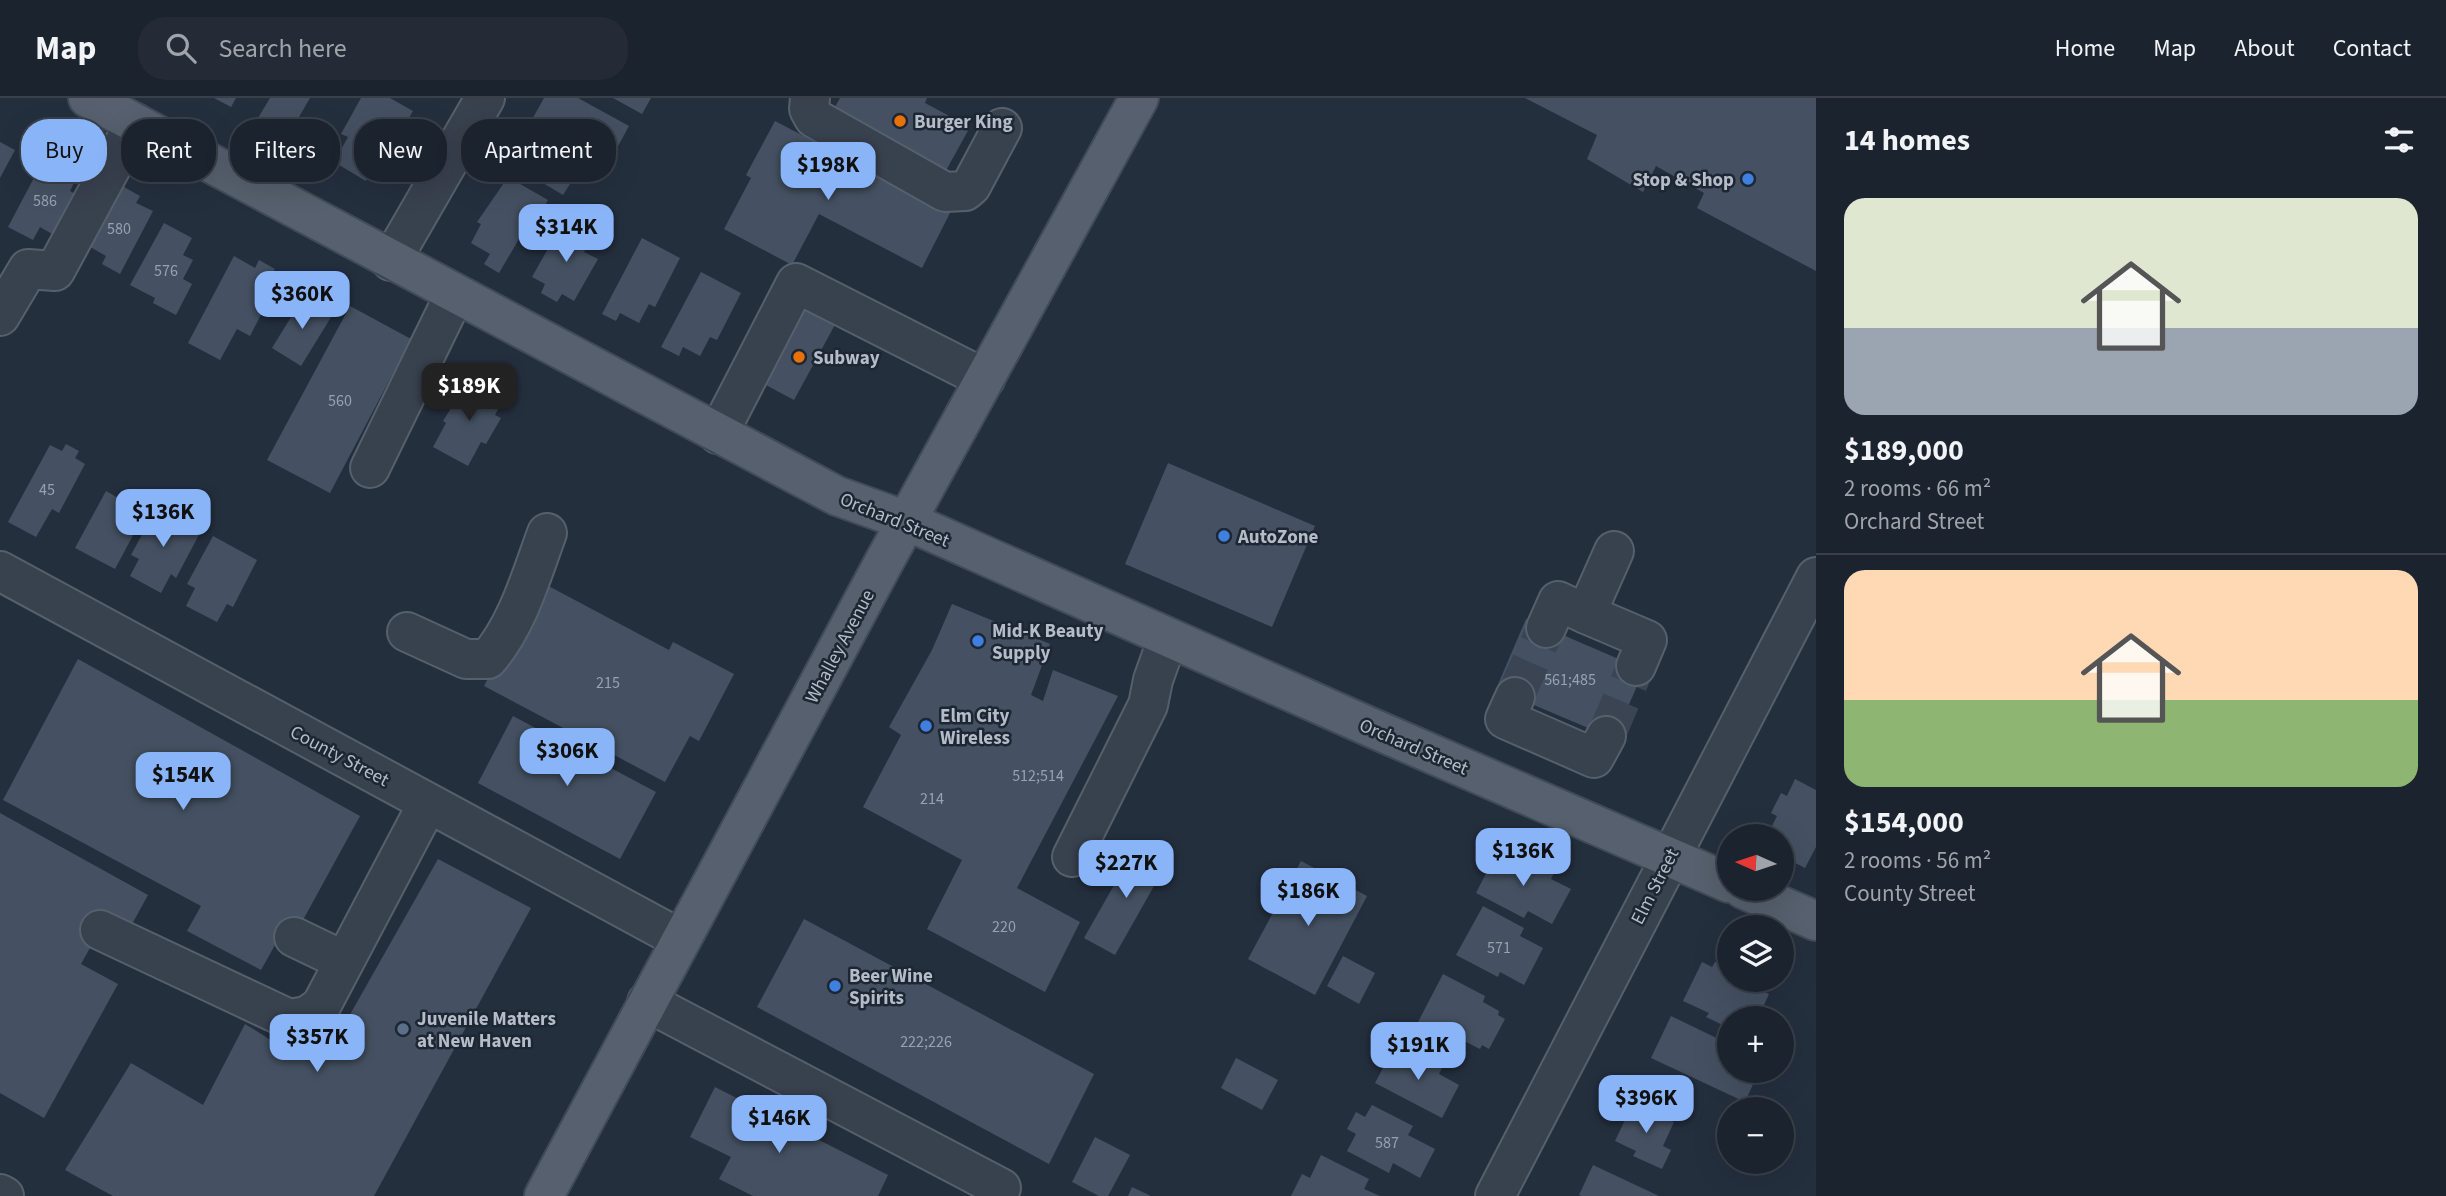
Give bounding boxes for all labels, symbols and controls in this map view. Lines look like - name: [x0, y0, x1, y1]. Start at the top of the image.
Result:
- search box: [138, 17, 628, 80]
- text: Map: [35, 25, 96, 72]
- icon: search: [162, 29, 200, 67]
- text: Search here: [218, 30, 347, 67]
- text: Home: [2055, 31, 2115, 66]
- text: Map: [2153, 31, 2196, 66]
- text: About: [2234, 31, 2295, 66]
- text: Contact: [2333, 31, 2411, 66]
- place label: Burger King: [914, 109, 1013, 136]
- marker: Burger King: [892, 113, 908, 129]
- chip: Buy: [21, 119, 107, 182]
- chip: Rent: [121, 119, 216, 182]
- chip: Filters: [230, 119, 340, 182]
- chip: New: [354, 119, 447, 182]
- chip: Apartment: [461, 119, 616, 182]
- text: 14 homes: [1844, 119, 1970, 162]
- icon: filters: [2380, 121, 2418, 159]
- pin: $198K: [779, 142, 877, 202]
- text: $198K: [797, 148, 859, 181]
- place label: Stop & Shop: [1632, 167, 1734, 194]
- marker: Stop & Shop: [1740, 171, 1756, 187]
- house number: 586: [33, 190, 57, 212]
- pin: $314K: [517, 204, 615, 264]
- text: $314K: [535, 210, 597, 243]
- house number: 580: [107, 218, 131, 240]
- icon: home: [2068, 243, 2194, 369]
- house number: 576: [154, 260, 178, 282]
- pin: $360K: [253, 272, 351, 331]
- text: $360K: [271, 277, 333, 310]
- place label: Subway: [813, 345, 880, 372]
- marker: Subway: [791, 349, 807, 365]
- pin: $189K: [420, 364, 518, 423]
- text: $189K: [438, 369, 500, 402]
- house number: 560: [328, 390, 352, 412]
- text: $189,000: [1844, 429, 1964, 472]
- text: 2 rooms · 66 m²: [1844, 472, 1991, 505]
- house number: 45: [39, 479, 55, 501]
- street label: Orchard Street: [836, 486, 954, 555]
- pin: $136K: [114, 490, 212, 549]
- text: $136K: [132, 495, 194, 528]
- text: Orchard Street: [1844, 505, 1984, 538]
- place label: AutoZone: [1237, 524, 1319, 551]
- marker: AutoZone: [1216, 528, 1232, 544]
- street label: Whalley Avenue: [799, 585, 882, 708]
- icon: home: [2068, 615, 2194, 741]
- place label: Mid-K Beauty Supply: [992, 618, 1104, 667]
- marker: Mid-K Beauty Supply: [970, 633, 986, 649]
- house number: 561;485: [1544, 669, 1596, 691]
- house number: 215: [596, 672, 620, 694]
- place label: Elm City Wireless: [940, 703, 1010, 752]
- street label: Orchard Street: [1355, 712, 1473, 783]
- marker: Elm City Wireless: [918, 718, 934, 734]
- street label: County Street: [285, 719, 394, 794]
- pin: $306K: [518, 728, 616, 788]
- text: $306K: [536, 734, 598, 767]
- pin: $154K: [134, 752, 232, 812]
- text: $154K: [152, 758, 214, 791]
- house number: 512;514: [1012, 765, 1064, 787]
- house number: 214: [920, 788, 944, 810]
- text: $154,000: [1844, 801, 1964, 844]
- north arrow: [1717, 824, 1794, 901]
- map controls: [1717, 824, 1794, 1174]
- pin: $136K: [1474, 828, 1572, 888]
- text: $136K: [1492, 834, 1554, 867]
- pin: $227K: [1077, 840, 1175, 900]
- street label: Elm Street: [1625, 844, 1686, 929]
- text: 2 rooms · 56 m²: [1844, 844, 1991, 877]
- text: $227K: [1095, 846, 1157, 879]
- pin: $186K: [1259, 868, 1357, 928]
- text: $186K: [1277, 874, 1339, 907]
- text: County Street: [1844, 877, 1975, 910]
- button: layers: [1717, 915, 1794, 992]
- house number: 220: [992, 916, 1016, 938]
- house number: 571: [1487, 937, 1511, 959]
- place label: Beer Wine Spirits: [849, 963, 933, 1012]
- marker: Beer Wine Spirits: [827, 978, 843, 994]
- place label: Juvenile Matters at New Haven: [417, 1006, 556, 1055]
- button: +: [1717, 1006, 1794, 1083]
- pin: $357K: [268, 1014, 366, 1074]
- text: $357K: [286, 1020, 348, 1053]
- marker: Juvenile Matters at New Haven: [395, 1021, 411, 1037]
- pin: $191K: [1369, 1023, 1467, 1082]
- text: $191K: [1387, 1028, 1449, 1061]
- house number: 222;226: [900, 1031, 952, 1053]
- pin: $396K: [1597, 1076, 1695, 1135]
- text: $396K: [1615, 1081, 1677, 1114]
- pin: $146K: [730, 1096, 828, 1155]
- button: −: [1717, 1097, 1794, 1174]
- text: $146K: [748, 1101, 810, 1134]
- house number: 587: [1375, 1132, 1399, 1154]

